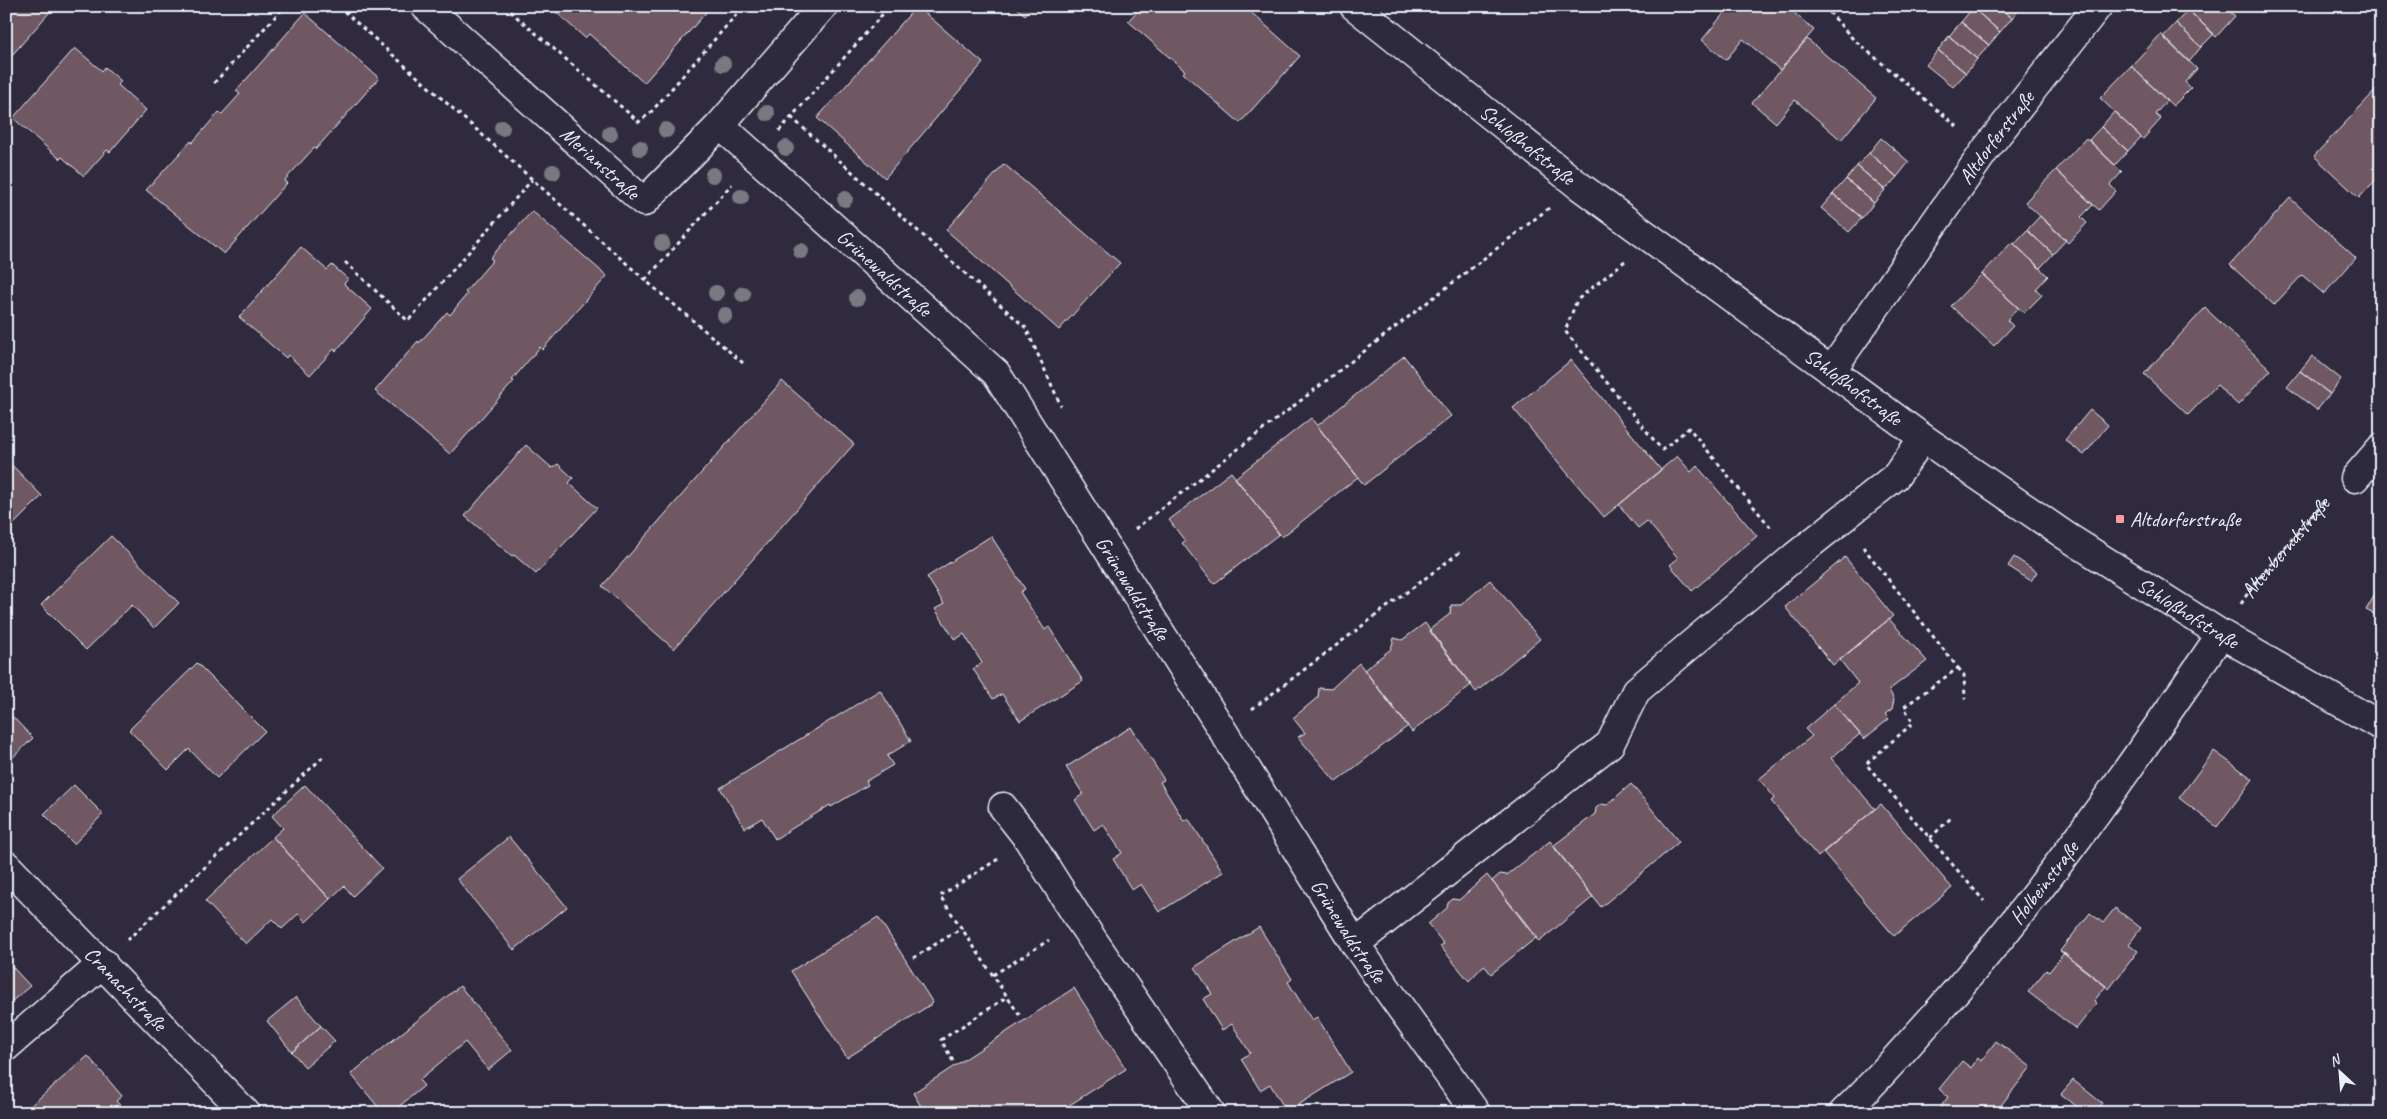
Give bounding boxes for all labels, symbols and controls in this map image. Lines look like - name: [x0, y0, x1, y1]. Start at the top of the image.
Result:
- street label: Altdorferstraße: [1952, 84, 2041, 189]
- street label: Schloßhofstraße: [1474, 99, 1582, 192]
- street label: Merianstraße: [555, 120, 647, 206]
- street label: Grünewaldstraße: [832, 223, 939, 323]
- street label: Schloßhofstraße: [1799, 342, 1909, 433]
- street label: Altenberndstraße: [2235, 490, 2337, 603]
- place label: Altdorferstraße: [2130, 506, 2242, 532]
- marker: Altdorferstraße: [2114, 513, 2126, 525]
- street label: Grünewaldstraße: [1090, 531, 1176, 647]
- street label: Schloßhofstraße: [2132, 571, 2245, 655]
- street label: Holbeinstraße: [2004, 834, 2086, 929]
- street label: Grünewaldstraße: [1305, 874, 1393, 990]
- street label: Cranachstraße: [79, 941, 174, 1038]
- north arrow: [2314, 1046, 2364, 1096]
- text: N: [2327, 1050, 2344, 1070]

